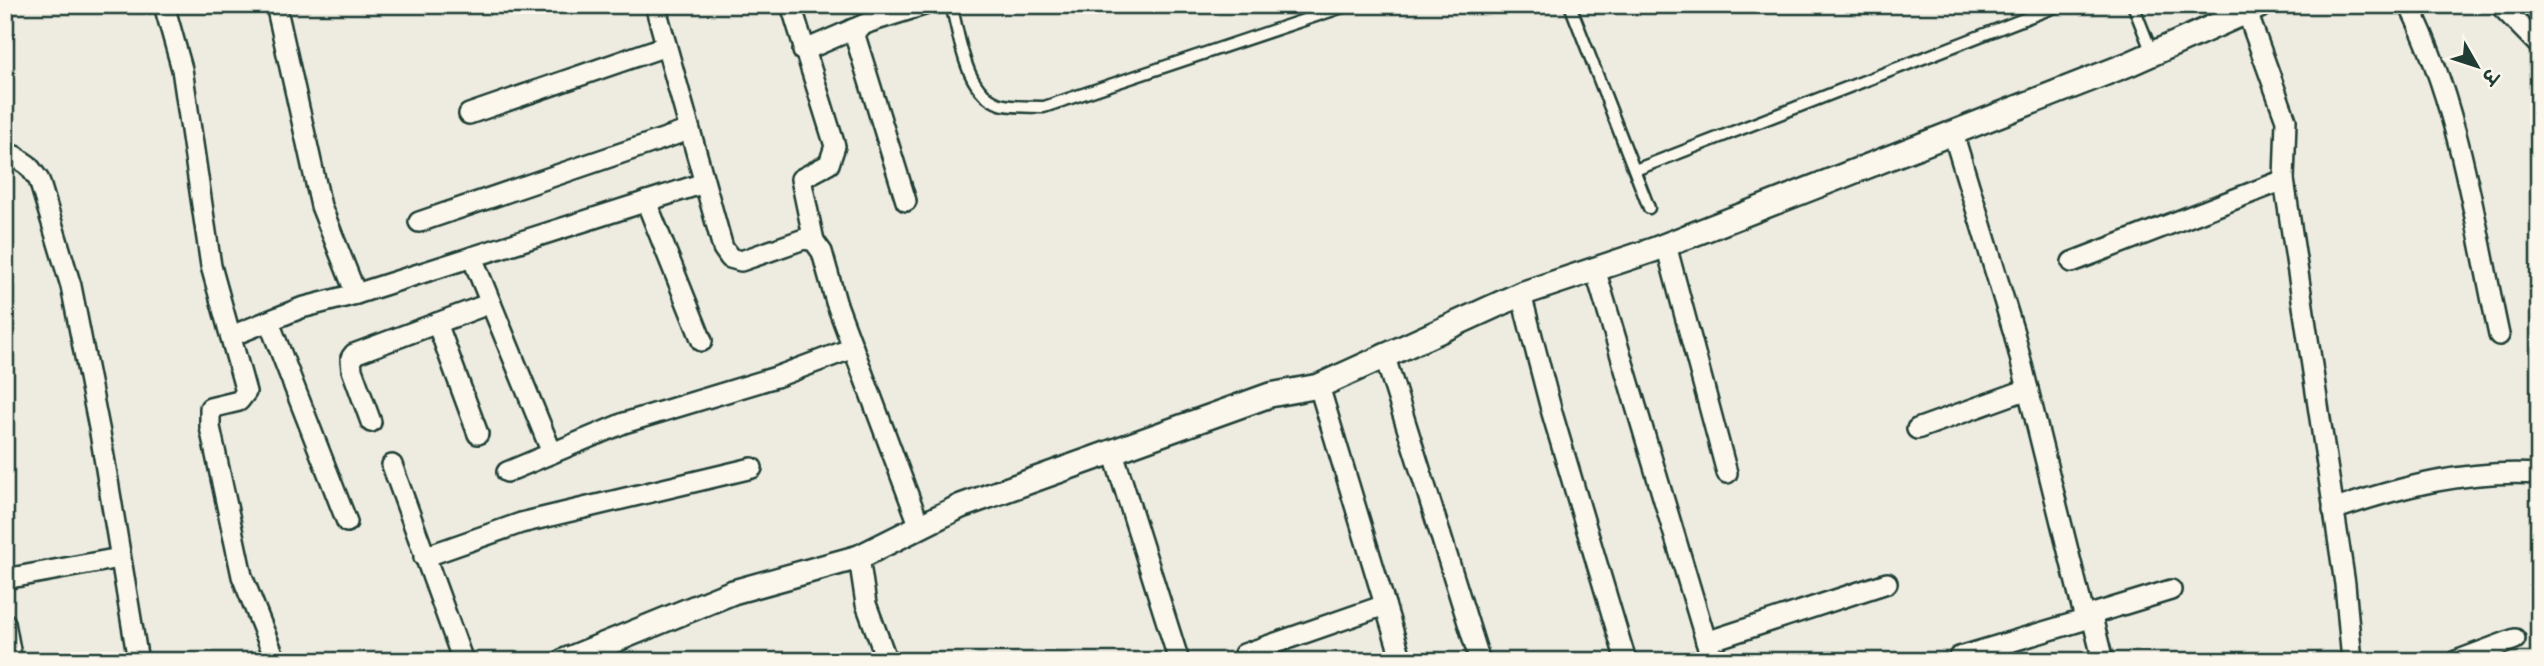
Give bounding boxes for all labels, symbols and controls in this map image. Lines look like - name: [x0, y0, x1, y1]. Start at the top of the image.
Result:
- north arrow: [2442, 32, 2512, 102]
- text: उ: [2475, 63, 2503, 90]

